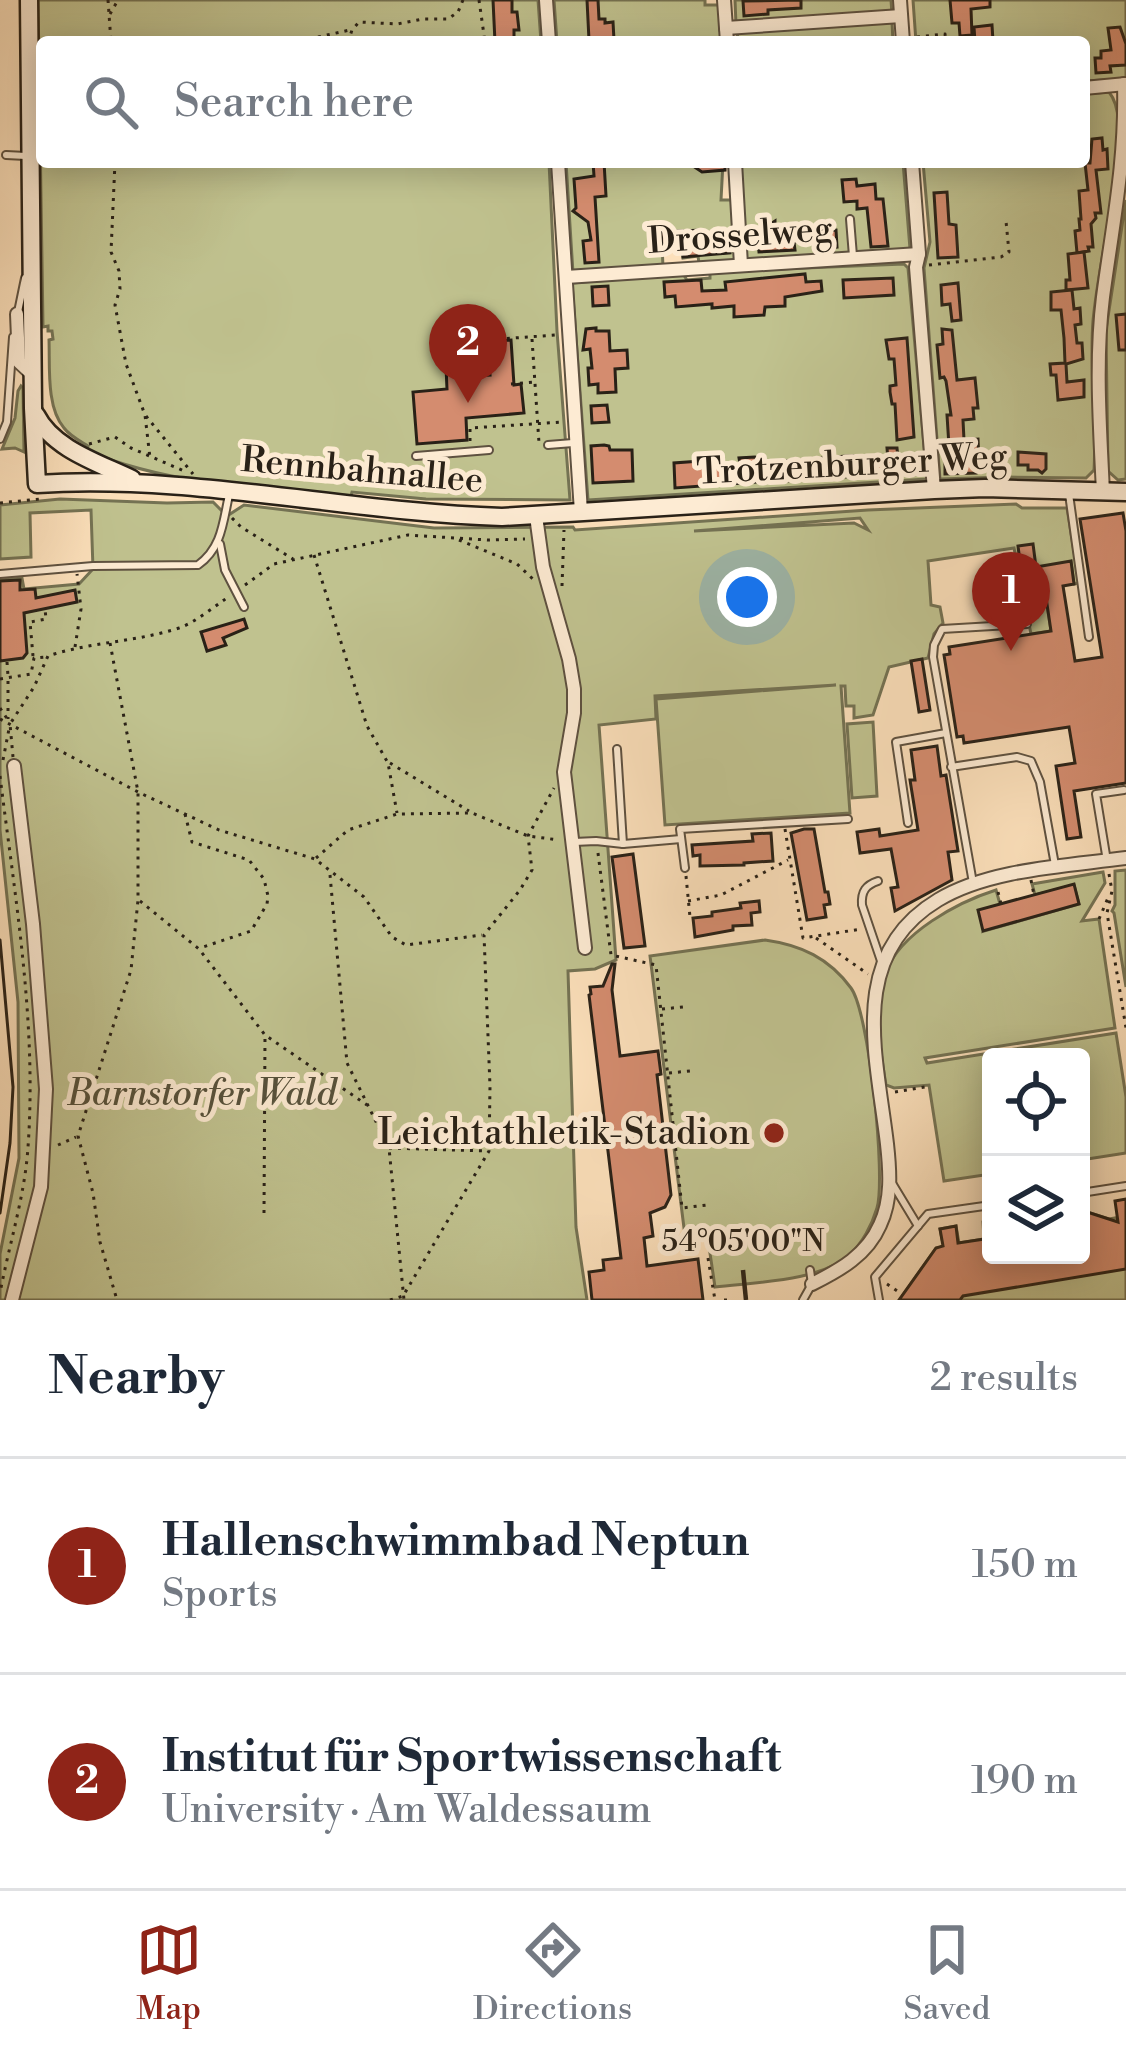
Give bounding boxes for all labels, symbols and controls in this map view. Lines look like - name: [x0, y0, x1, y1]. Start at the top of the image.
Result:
- search box: [36, 36, 1090, 168]
- icon: search: [78, 69, 144, 135]
- text: Search here: [174, 74, 414, 131]
- street label: Drosselweg: [646, 207, 834, 265]
- pin: 2: [429, 304, 507, 403]
- street label: Trotzenburger Weg: [695, 434, 1009, 496]
- street label: Rennbahnallee: [239, 438, 485, 504]
- pin: 1: [972, 552, 1050, 651]
- your location: [717, 567, 777, 627]
- map controls: [982, 1048, 1090, 1264]
- button: locate: [982, 1048, 1090, 1156]
- park label: Barnstorfer Wald: [66, 1072, 339, 1117]
- place label: Leichtathletik-Stadion: [378, 1111, 750, 1156]
- marker: Leichtathletik-Stadion: [761, 1120, 787, 1146]
- button: layers: [982, 1156, 1090, 1264]
- text: 54°05'00"N: [662, 1223, 824, 1261]
- text: Nearby: [48, 1346, 224, 1410]
- text: 2 results: [930, 1354, 1078, 1403]
- text: Hallenschwimmbad Neptun: [162, 1513, 749, 1570]
- text: 1: [78, 1541, 96, 1590]
- text: 150 m: [972, 1541, 1078, 1590]
- text: Sports: [162, 1570, 278, 1619]
- text: Institut für Sportwissenschaft: [162, 1729, 781, 1786]
- text: 2: [75, 1757, 99, 1806]
- text: 190 m: [971, 1757, 1078, 1806]
- text: University · Am Waldessaum: [162, 1786, 651, 1835]
- tab: Map: [136, 1917, 202, 2030]
- tab: Directions: [473, 1917, 632, 2030]
- tab: Saved: [904, 1917, 990, 2030]

